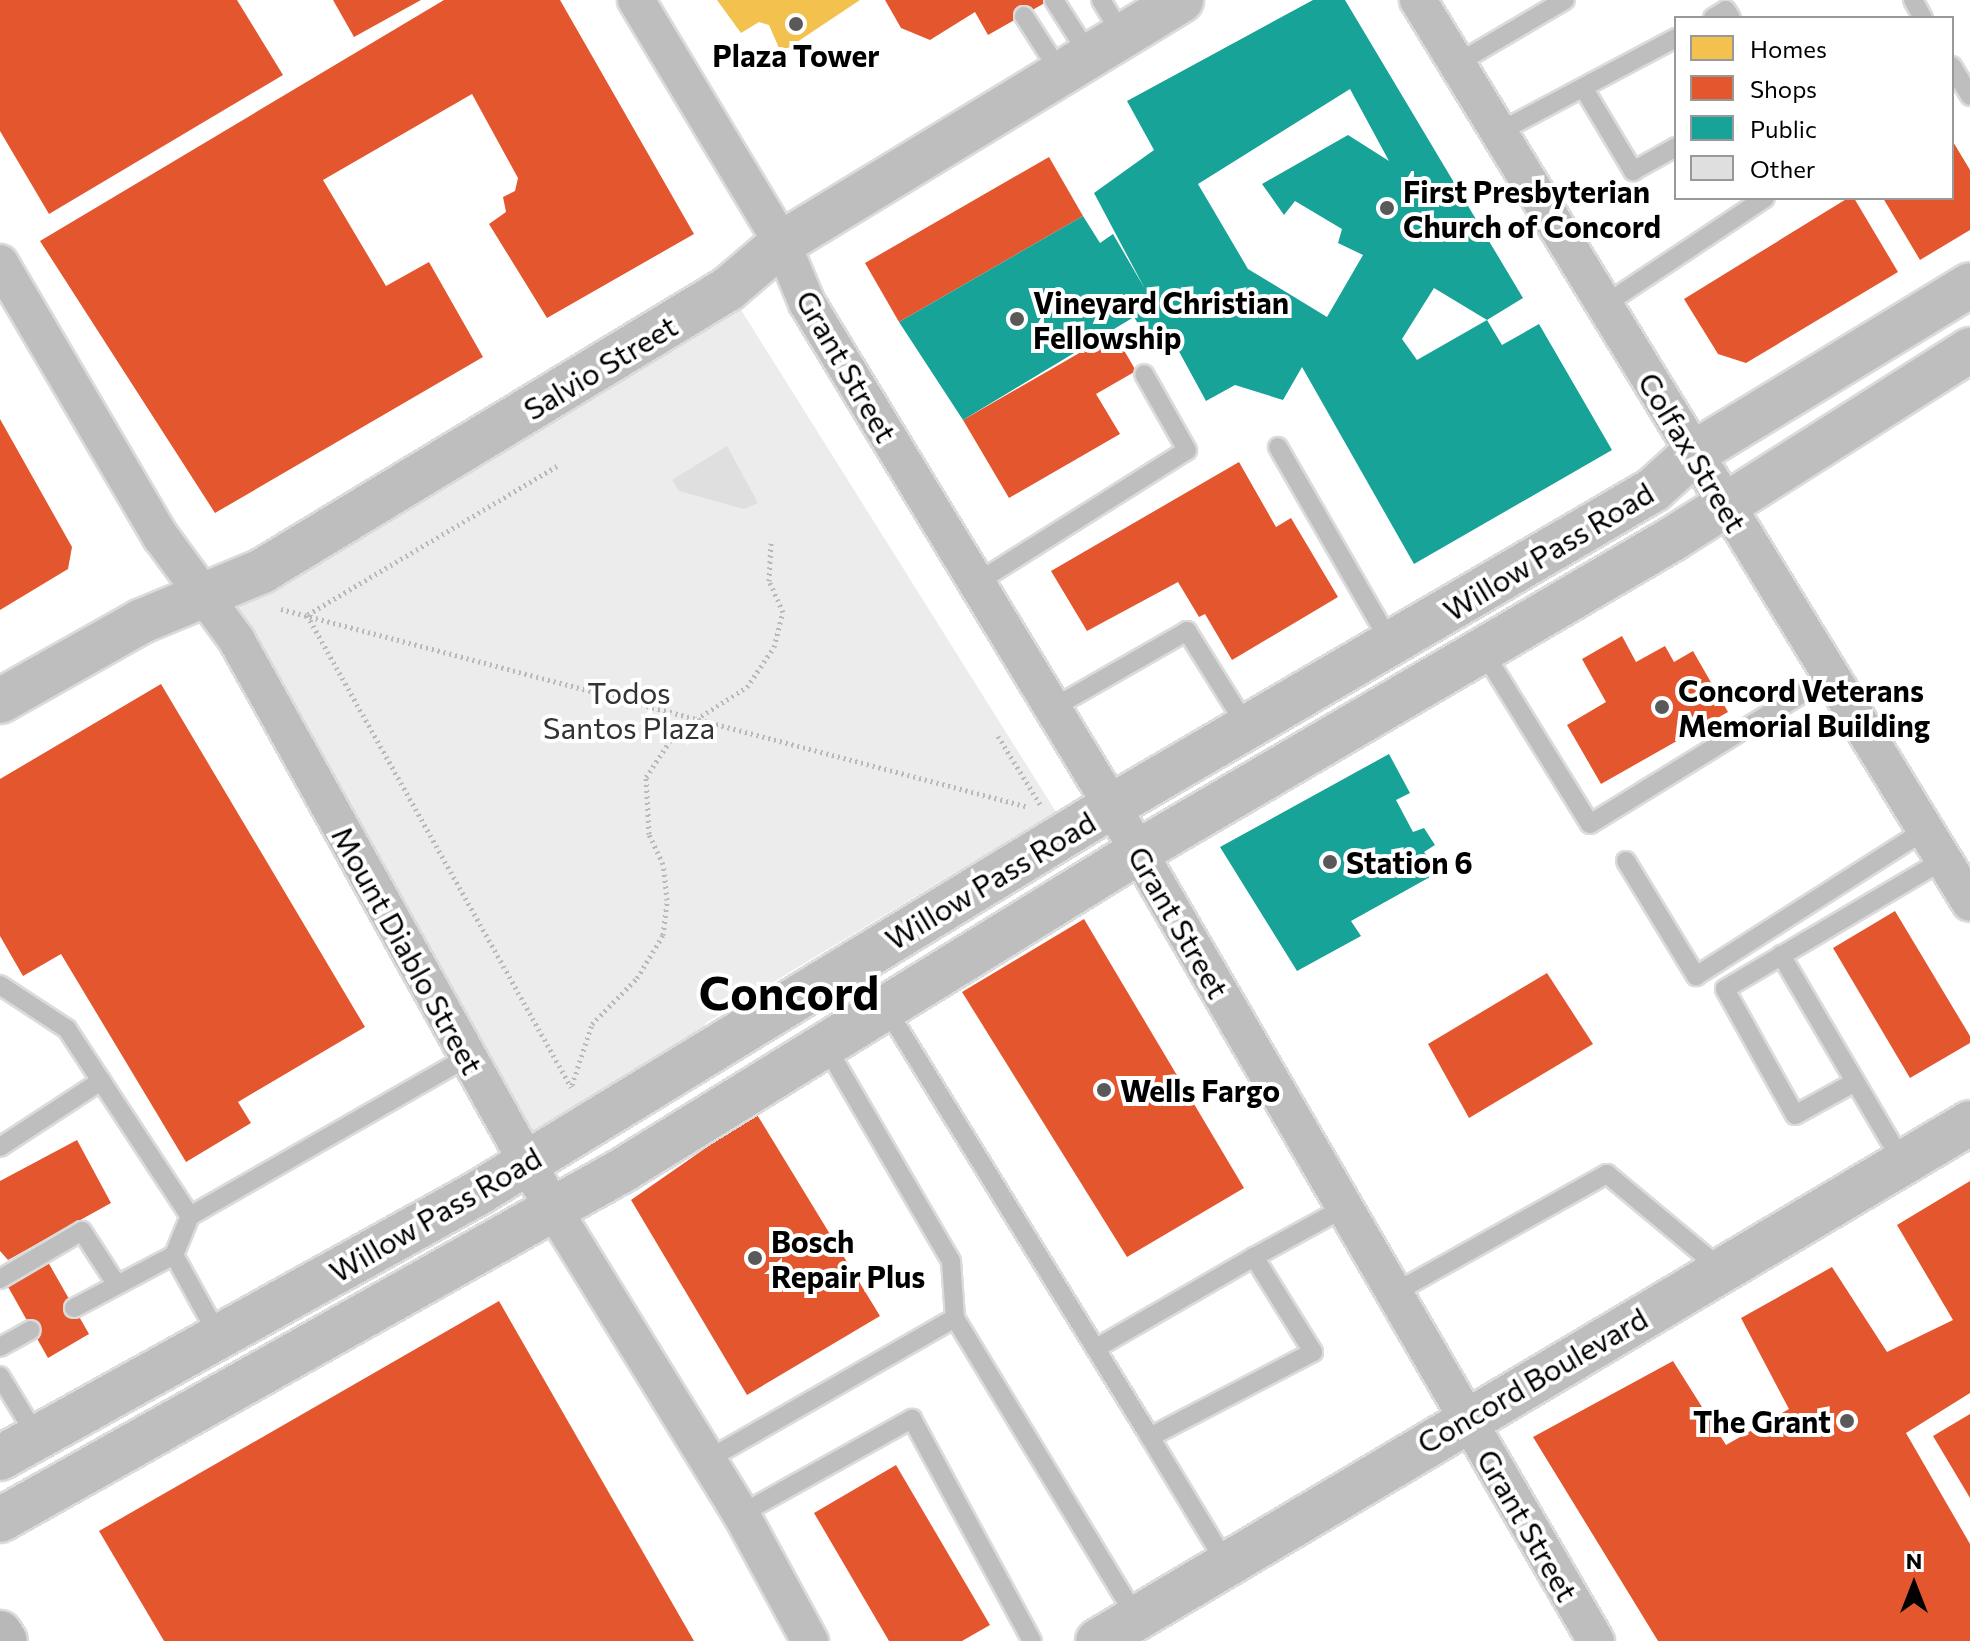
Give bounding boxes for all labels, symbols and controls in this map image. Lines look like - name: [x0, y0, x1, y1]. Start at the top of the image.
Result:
- marker: Plaza Tower: [787, 15, 805, 33]
- legend: [1674, 16, 1954, 200]
- text: Homes: [1750, 34, 1827, 63]
- place label: Plaza Tower: [712, 37, 880, 73]
- text: Shops: [1750, 74, 1817, 103]
- text: Public: [1750, 114, 1817, 143]
- text: Other: [1750, 154, 1815, 183]
- place label: First Presbyterian Church of Concord: [1403, 173, 1661, 244]
- marker: First Presbyterian Church of Concord: [1378, 199, 1396, 217]
- street label: Grant Street: [789, 284, 905, 448]
- place label: Vineyard Christian Fellowship: [1033, 284, 1289, 354]
- street label: Salvio Street: [517, 307, 683, 427]
- marker: Vineyard Christian Fellowship: [1008, 310, 1026, 328]
- street label: Colfax Street: [1631, 366, 1755, 538]
- street label: Willow Pass Road: [1437, 474, 1659, 628]
- place label: Concord Veterans Memorial Building: [1678, 672, 1930, 742]
- park label: Todos Santos Plaza: [543, 674, 715, 744]
- marker: Concord Veterans Memorial Building: [1653, 698, 1671, 716]
- street label: Willow Pass Road: [879, 803, 1101, 957]
- street label: Mount Diablo Street: [325, 820, 491, 1080]
- street label: Grant Street: [1121, 840, 1237, 1004]
- place label: Station 6: [1346, 844, 1473, 880]
- marker: Station 6: [1321, 853, 1339, 871]
- district label: Concord: [699, 963, 879, 1019]
- place label: Wells Fargo: [1120, 1072, 1280, 1108]
- marker: Wells Fargo: [1095, 1081, 1113, 1099]
- street label: Willow Pass Road: [323, 1139, 547, 1289]
- place label: Bosch Repair Plus: [771, 1223, 925, 1294]
- marker: Bosch Repair Plus: [746, 1249, 764, 1267]
- street label: Concord Boulevard: [1411, 1300, 1653, 1460]
- place label: The Grant: [1693, 1403, 1831, 1439]
- marker: The Grant: [1838, 1412, 1856, 1430]
- street label: Grant Street: [1470, 1443, 1586, 1607]
- north arrow: [1874, 1545, 1954, 1625]
- text: N: [1906, 1547, 1922, 1574]

